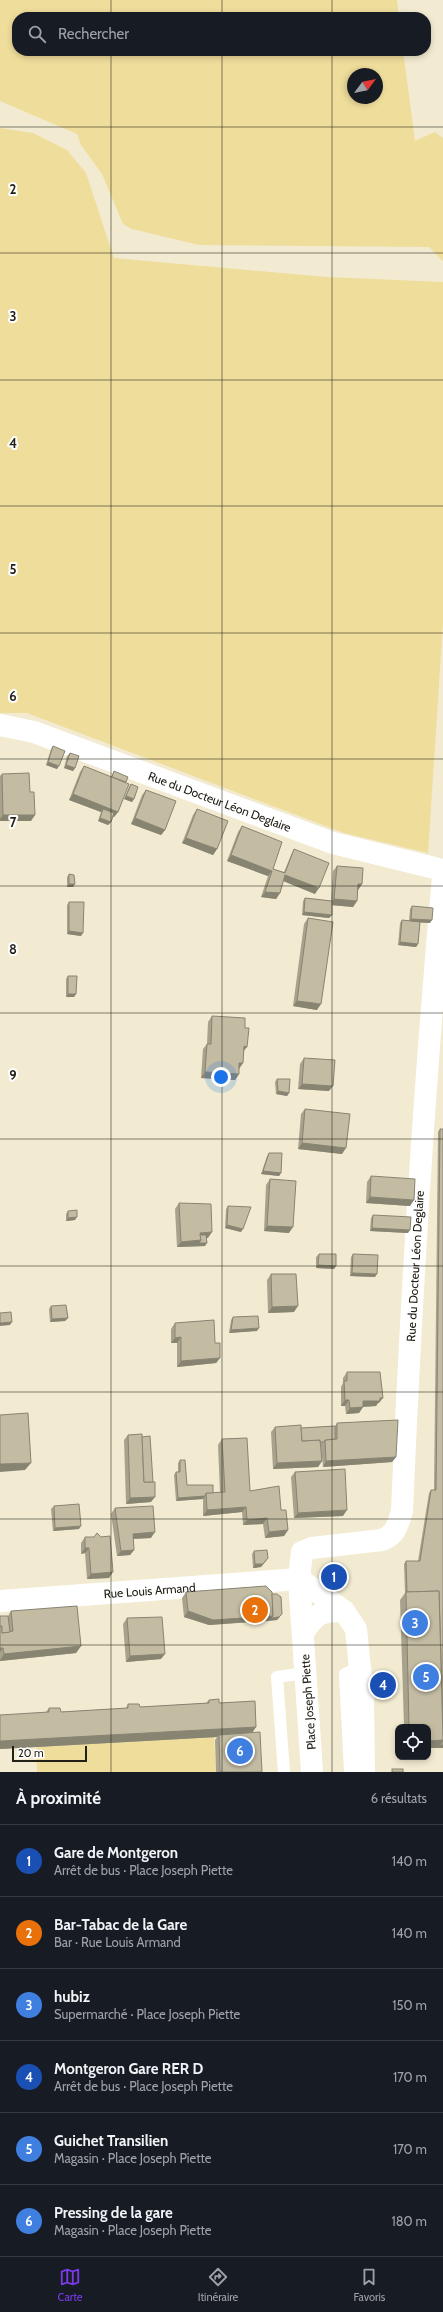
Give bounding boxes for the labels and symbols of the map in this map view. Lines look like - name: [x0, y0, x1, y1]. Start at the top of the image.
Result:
- north arrow: [347, 68, 383, 104]
- text: 2: [10, 181, 17, 197]
- text: 3: [9, 308, 17, 324]
- text: 4: [9, 435, 17, 451]
- text: 5: [10, 561, 17, 577]
- text: 6: [9, 688, 17, 704]
- street label: Rue du Docteur Léon Deglaire: [146, 768, 293, 834]
- text: 7: [10, 814, 17, 830]
- text: 8: [9, 941, 17, 957]
- text: 9: [9, 1067, 17, 1083]
- your location: [211, 1067, 231, 1087]
- street label: Rue du Docteur Léon Deglaire: [403, 1190, 426, 1342]
- pin: 1: [321, 1562, 347, 1592]
- street label: Rue Louis Armand: [103, 1579, 196, 1601]
- pin: 2: [242, 1595, 268, 1625]
- pin: 3: [402, 1608, 428, 1638]
- street label: Place Joseph Piette: [297, 1654, 319, 1750]
- pin: 5: [413, 1662, 439, 1692]
- pin: 4: [370, 1670, 396, 1700]
- pin: 6: [227, 1736, 253, 1766]
- scale bar: [12, 1744, 87, 1763]

